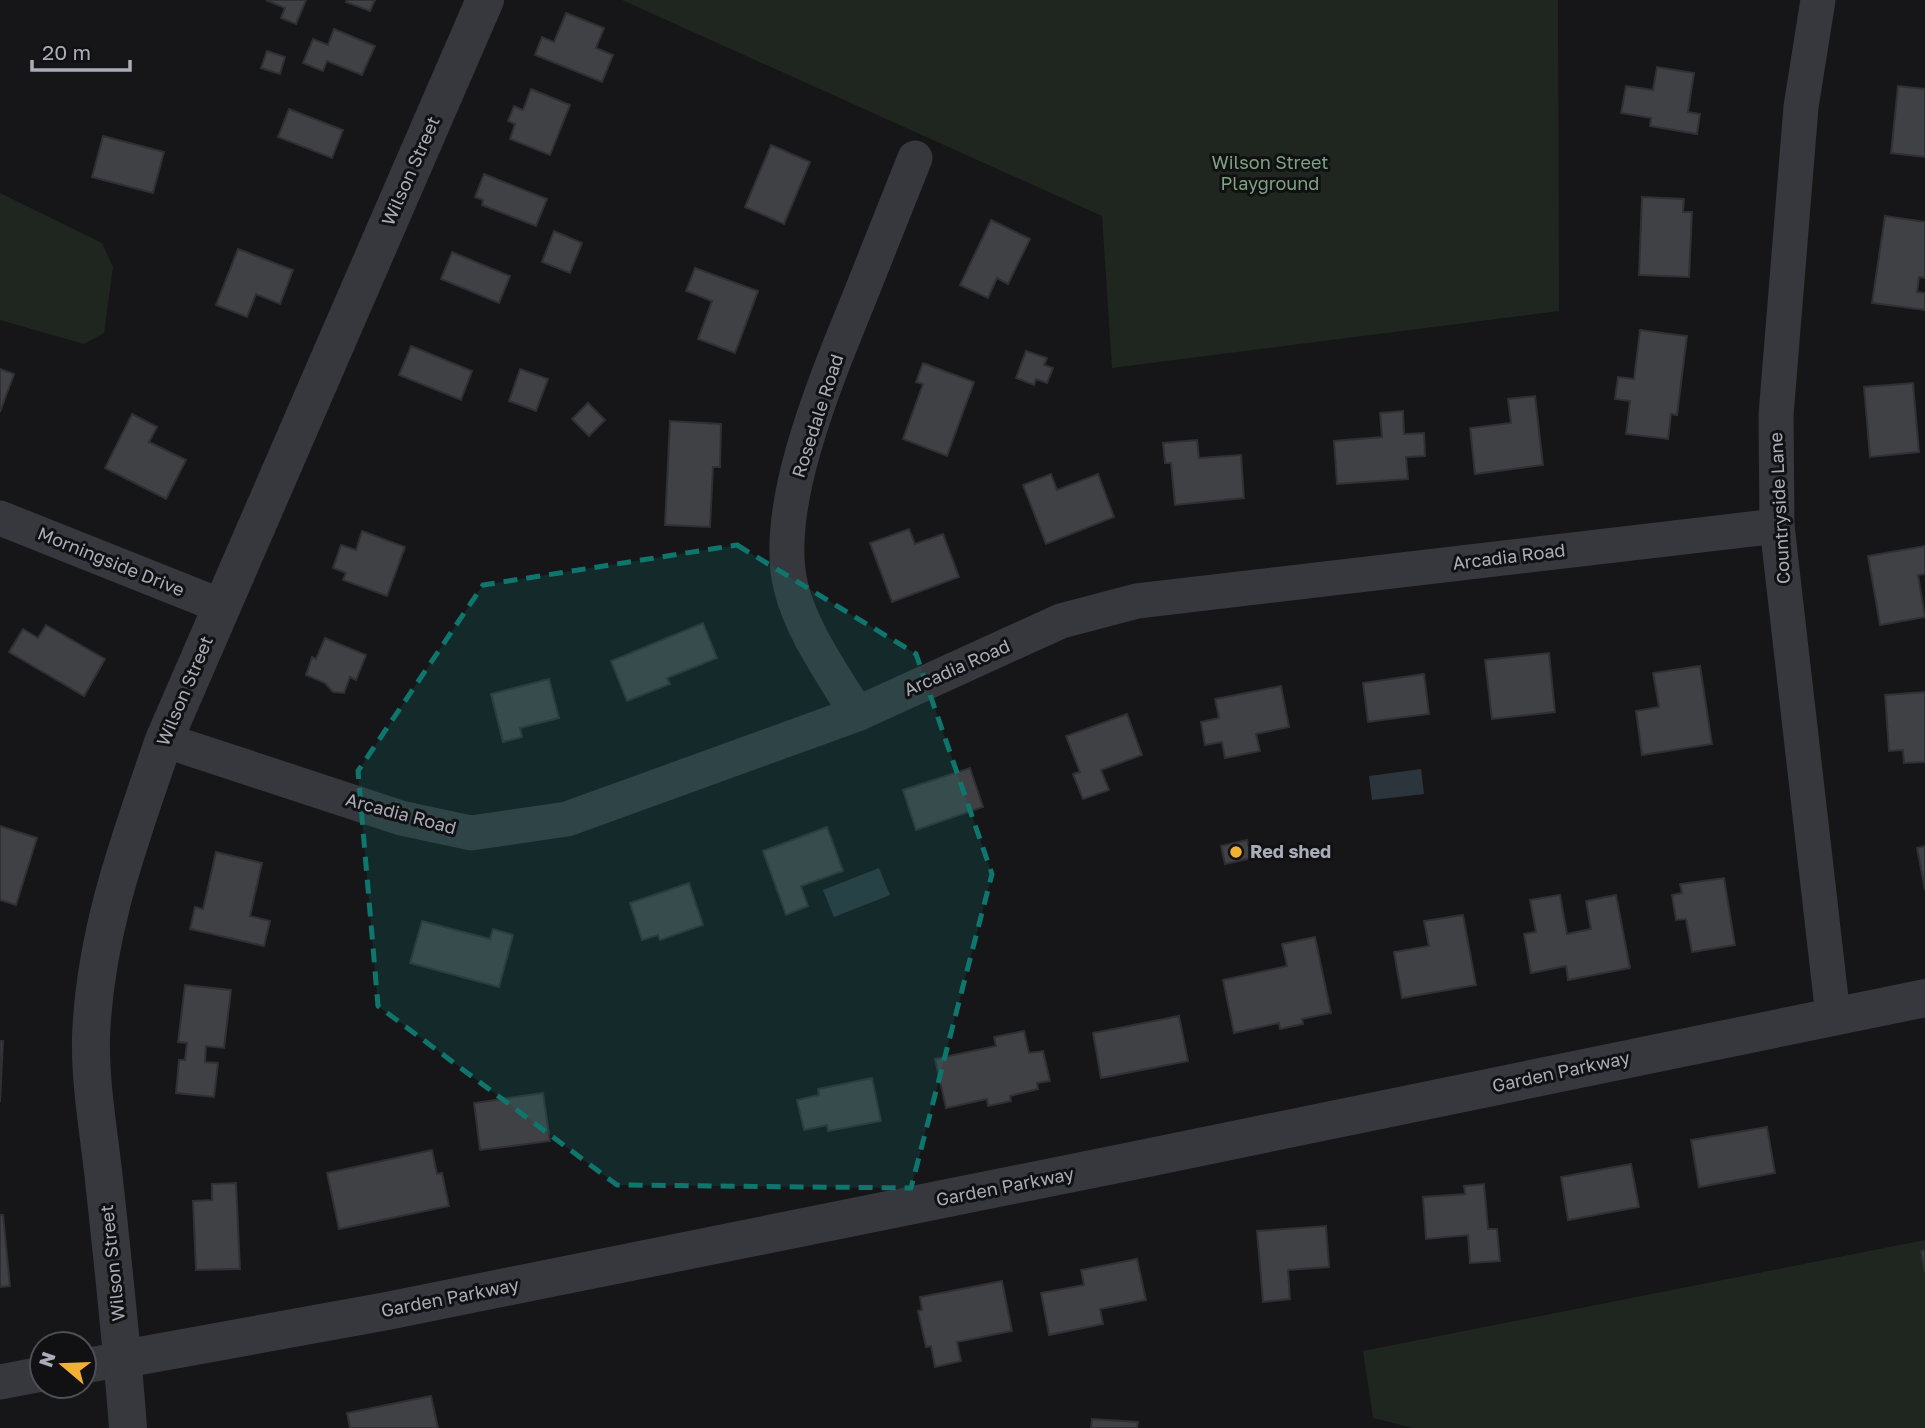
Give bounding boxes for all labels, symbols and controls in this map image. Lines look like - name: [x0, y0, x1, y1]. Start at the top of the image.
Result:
- scale bar: [32, 28, 130, 72]
- text: 20 m: [42, 39, 91, 65]
- street label: Wilson Street: [376, 113, 444, 229]
- park label: Wilson Street Playground: [1211, 151, 1329, 194]
- street label: Rosedale Road: [787, 351, 847, 480]
- street label: Countryside Lane: [1764, 432, 1794, 585]
- street label: Morningside Drive: [35, 522, 188, 601]
- street label: Arcadia Road: [1451, 538, 1567, 574]
- street label: Wilson Street: [151, 632, 217, 749]
- street label: Arcadia Road: [900, 634, 1013, 700]
- street label: Arcadia Road: [344, 788, 459, 838]
- place label: Red shed: [1250, 840, 1331, 862]
- marker: Red shed: [1228, 844, 1244, 860]
- street label: Garden Parkway: [1490, 1046, 1632, 1096]
- street label: Garden Parkway: [934, 1162, 1076, 1210]
- street label: Wilson Street: [95, 1204, 129, 1322]
- street label: Garden Parkway: [379, 1273, 521, 1321]
- north arrow: [28, 1330, 98, 1400]
- text: N: [33, 1349, 60, 1370]

